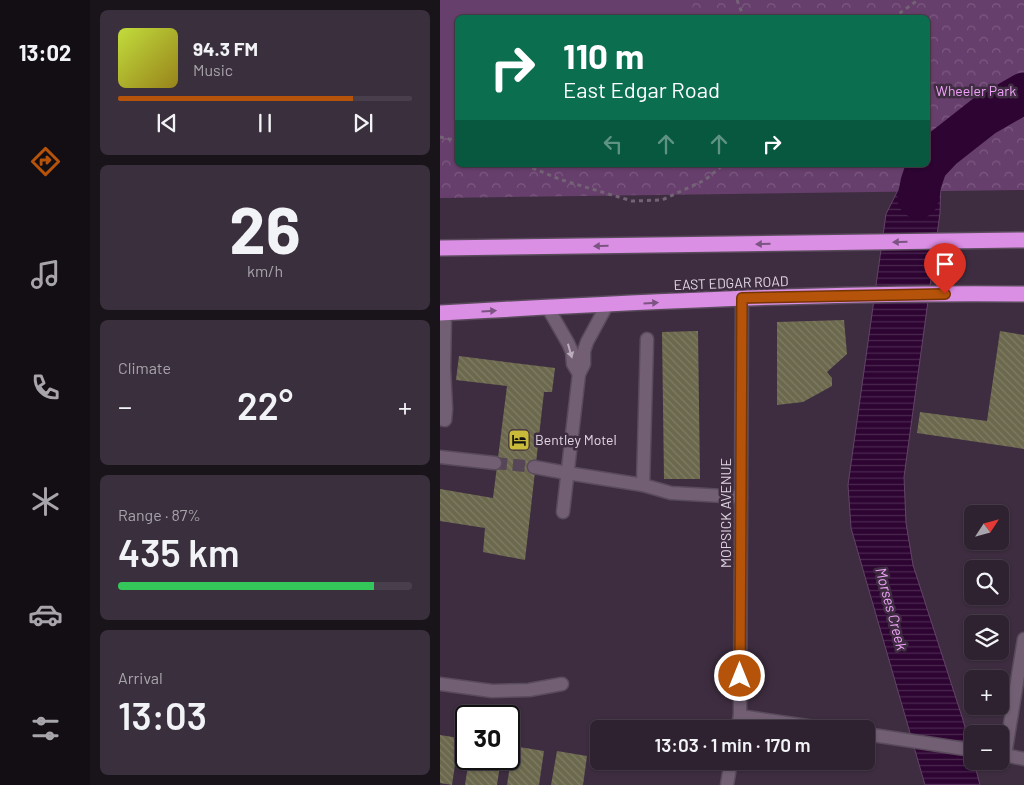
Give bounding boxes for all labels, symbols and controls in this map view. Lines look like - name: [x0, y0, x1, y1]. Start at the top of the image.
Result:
- text: 110 m: [563, 34, 644, 76]
- icon: right: [480, 35, 545, 100]
- text: 94.3 FM: [193, 37, 258, 60]
- text: 13:02: [19, 39, 71, 65]
- text: Music: [193, 60, 233, 79]
- text: East Edgar Road: [563, 76, 720, 102]
- park label: Wheeler Park: [936, 82, 1016, 99]
- icon: previous: [153, 109, 181, 137]
- icon: pause: [251, 109, 279, 137]
- icon: next: [349, 109, 377, 137]
- icon: left: [599, 130, 627, 158]
- icon: ahead: [652, 130, 680, 158]
- icon: ahead: [705, 130, 733, 158]
- icon: right: [758, 130, 786, 158]
- icon: directions: [28, 144, 63, 179]
- text: 26: [229, 189, 301, 267]
- one-way arrow: [892, 238, 908, 246]
- one-way arrow: [755, 240, 771, 248]
- one-way arrow: [592, 242, 608, 250]
- pin: [924, 243, 966, 294]
- icon: arrive: [931, 250, 959, 278]
- icon: music: [28, 257, 63, 292]
- text: km/h: [247, 261, 283, 280]
- street label: EAST EDGAR ROAD: [673, 272, 789, 293]
- one-way arrow: [643, 298, 659, 306]
- one-way arrow: [481, 307, 497, 315]
- one-way arrow: [567, 343, 575, 358]
- text: Climate: [118, 358, 171, 377]
- icon: phone: [28, 370, 63, 405]
- text: 22°: [237, 382, 293, 428]
- text: −: [118, 389, 132, 423]
- text: +: [398, 389, 412, 423]
- hotel icon: Bentley Motel: [507, 428, 531, 452]
- place label: Bentley Motel: [535, 431, 617, 448]
- street label: MOPSICK AVENUE: [717, 458, 734, 568]
- icon: climate: [28, 484, 63, 519]
- text: Range · 87%: [118, 505, 201, 524]
- north arrow: [964, 505, 1009, 550]
- map controls: [964, 505, 1009, 770]
- text: 435 km: [118, 529, 240, 575]
- button: search: [964, 560, 1009, 605]
- water label: Morses Creek: [872, 565, 912, 653]
- icon: car: [28, 597, 63, 632]
- button: layers: [964, 615, 1009, 660]
- position arrow: [713, 649, 765, 701]
- text: Arrival: [118, 668, 163, 687]
- button: +: [964, 670, 1009, 715]
- text: 13:03: [118, 692, 207, 738]
- speed limit sign: 30: [455, 705, 520, 770]
- icon: filters: [28, 711, 63, 746]
- button: −: [964, 725, 1009, 770]
- text: 13:03 · 1 min · 170 m: [655, 733, 810, 756]

